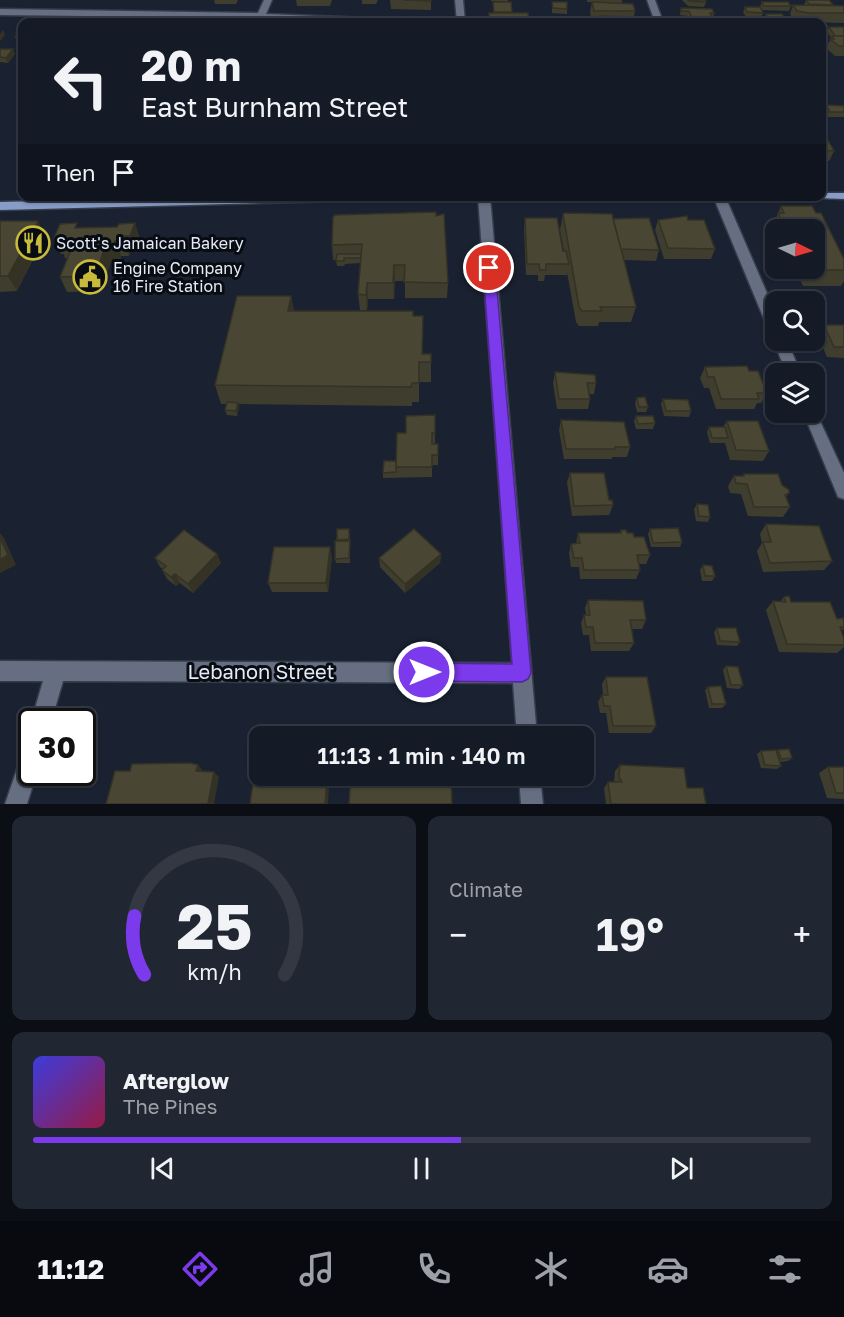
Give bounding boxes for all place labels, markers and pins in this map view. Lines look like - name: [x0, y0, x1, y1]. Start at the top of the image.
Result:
- restaurant icon: Scott's Jamaican Bakery: [15, 225, 51, 261]
- place label: Scott's Jamaican Bakery: [56, 233, 244, 253]
- pin: [463, 242, 514, 293]
- place label: Engine Company 16 Fire Station: [113, 258, 242, 296]
- public building icon: Engine Company 16 Fire Station: [72, 259, 108, 295]

